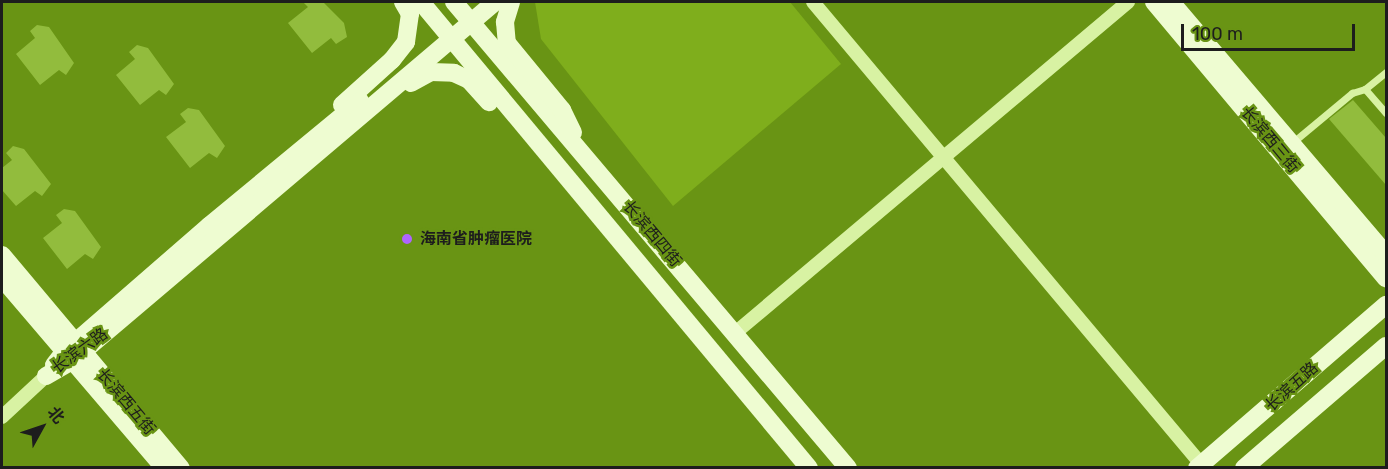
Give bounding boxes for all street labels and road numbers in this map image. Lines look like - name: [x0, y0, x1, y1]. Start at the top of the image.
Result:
- street label: 长滨西三街: [1237, 103, 1303, 177]
- street label: 长滨西四街: [619, 197, 685, 271]
- street label: 长滨六路: [48, 324, 112, 378]
- street label: 长滨五路: [1262, 358, 1322, 416]
- street label: 长滨西五街: [93, 365, 159, 439]

